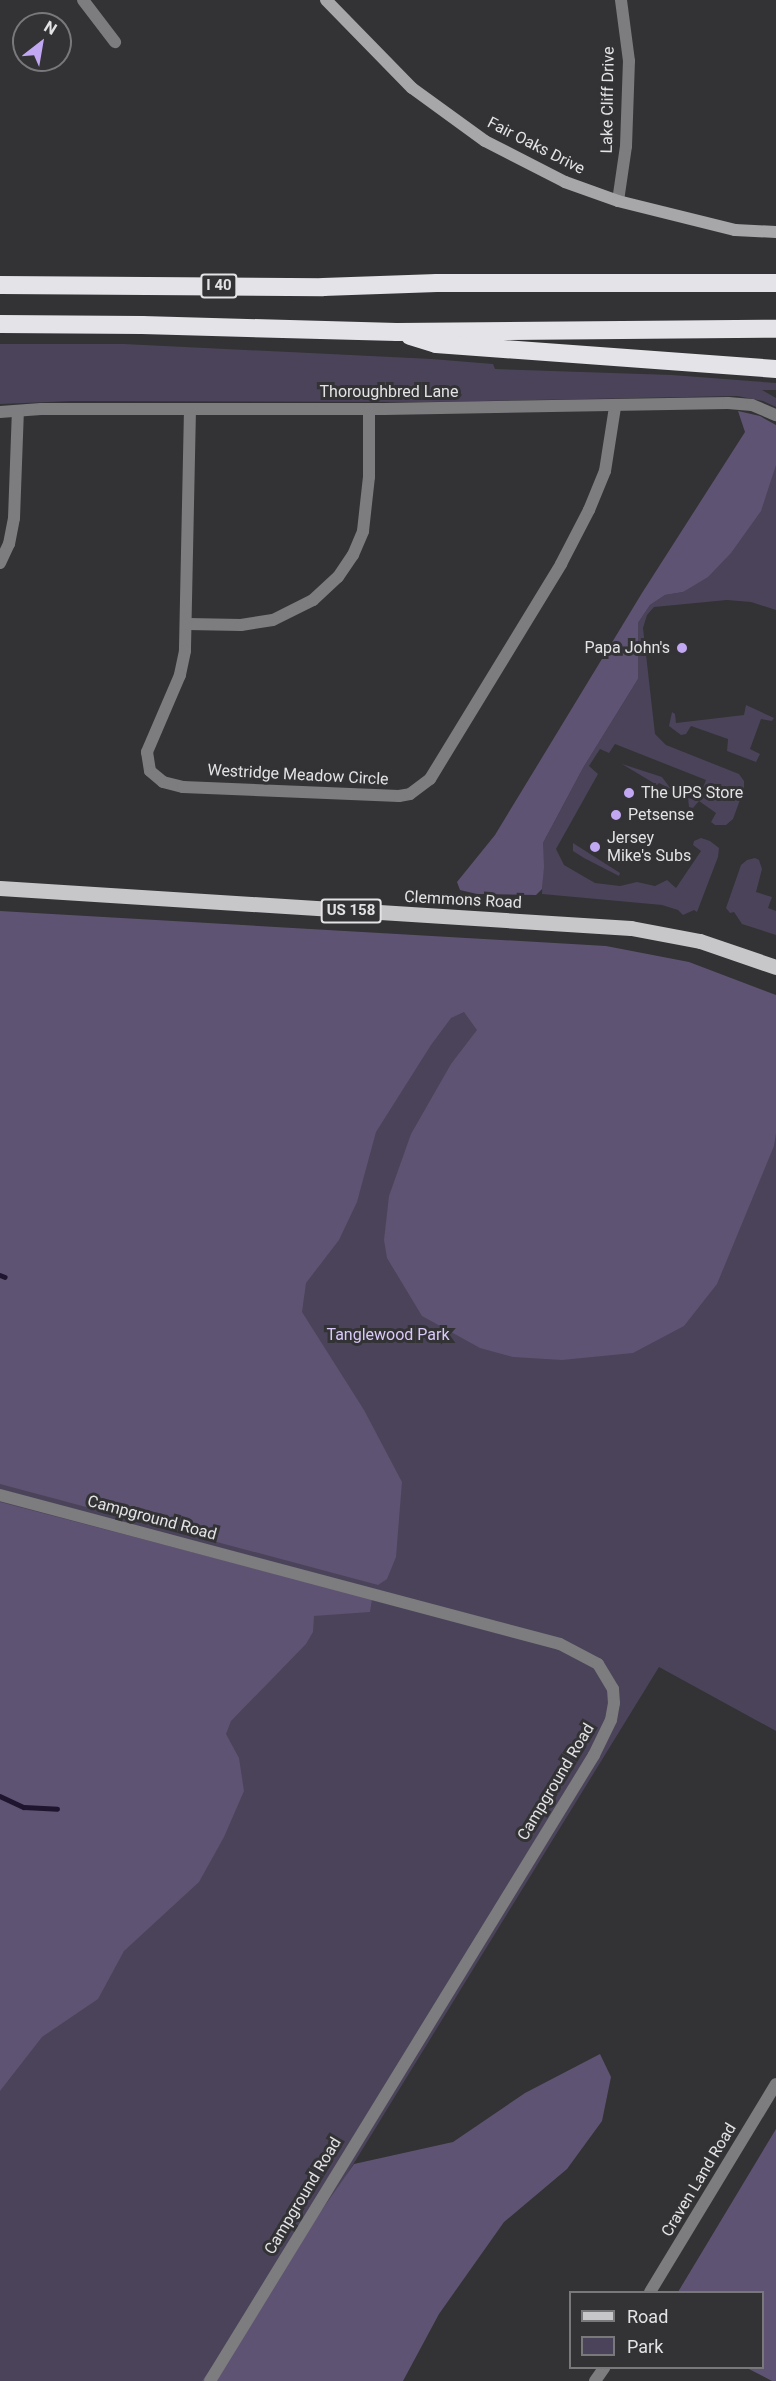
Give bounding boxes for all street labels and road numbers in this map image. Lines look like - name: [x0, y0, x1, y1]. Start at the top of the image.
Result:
- street label: Lake Cliff Drive: [597, 46, 619, 154]
- street label: Fair Oaks Drive: [484, 113, 588, 179]
- road number: I 40: [200, 274, 238, 298]
- street label: Thoroughbred Lane: [320, 382, 458, 402]
- street label: Westridge Meadow Circle: [207, 761, 389, 789]
- street label: Clemmons Road: [404, 887, 522, 913]
- road number: US 158: [320, 899, 382, 923]
- street label: Campground Road: [85, 1492, 219, 1544]
- street label: Campground Road: [514, 1720, 598, 1844]
- street label: Craven Land Road: [658, 2120, 740, 2240]
- street label: Campground Road: [261, 2134, 345, 2258]

